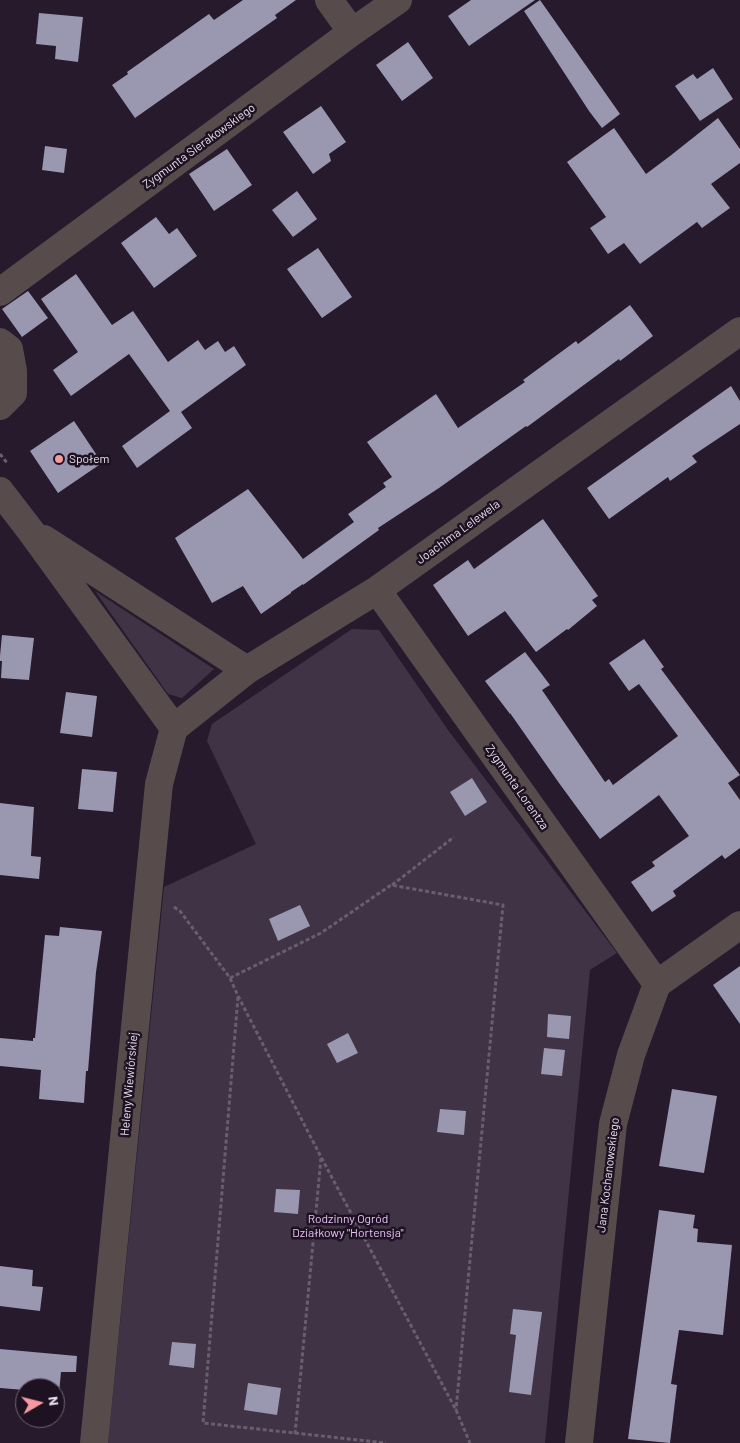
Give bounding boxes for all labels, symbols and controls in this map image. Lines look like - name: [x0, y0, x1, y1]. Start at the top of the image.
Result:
- street label: Zygmunta Sierakowskiego: [140, 100, 258, 192]
- place label: Społem: [69, 452, 110, 466]
- marker: Społem: [53, 453, 65, 465]
- street label: Joachima Lelewela: [413, 497, 503, 567]
- street label: Zygmunta Lorentza: [482, 742, 552, 832]
- street label: Heleny Wiewiórskiej: [117, 1031, 141, 1137]
- street label: Jana Kochanowskiego: [594, 1117, 622, 1233]
- park label: Rodzinny Ogród Działkowy "Hortensja": [292, 1212, 404, 1240]
- north arrow: [15, 1378, 65, 1428]
- text: N: [45, 1395, 63, 1407]

